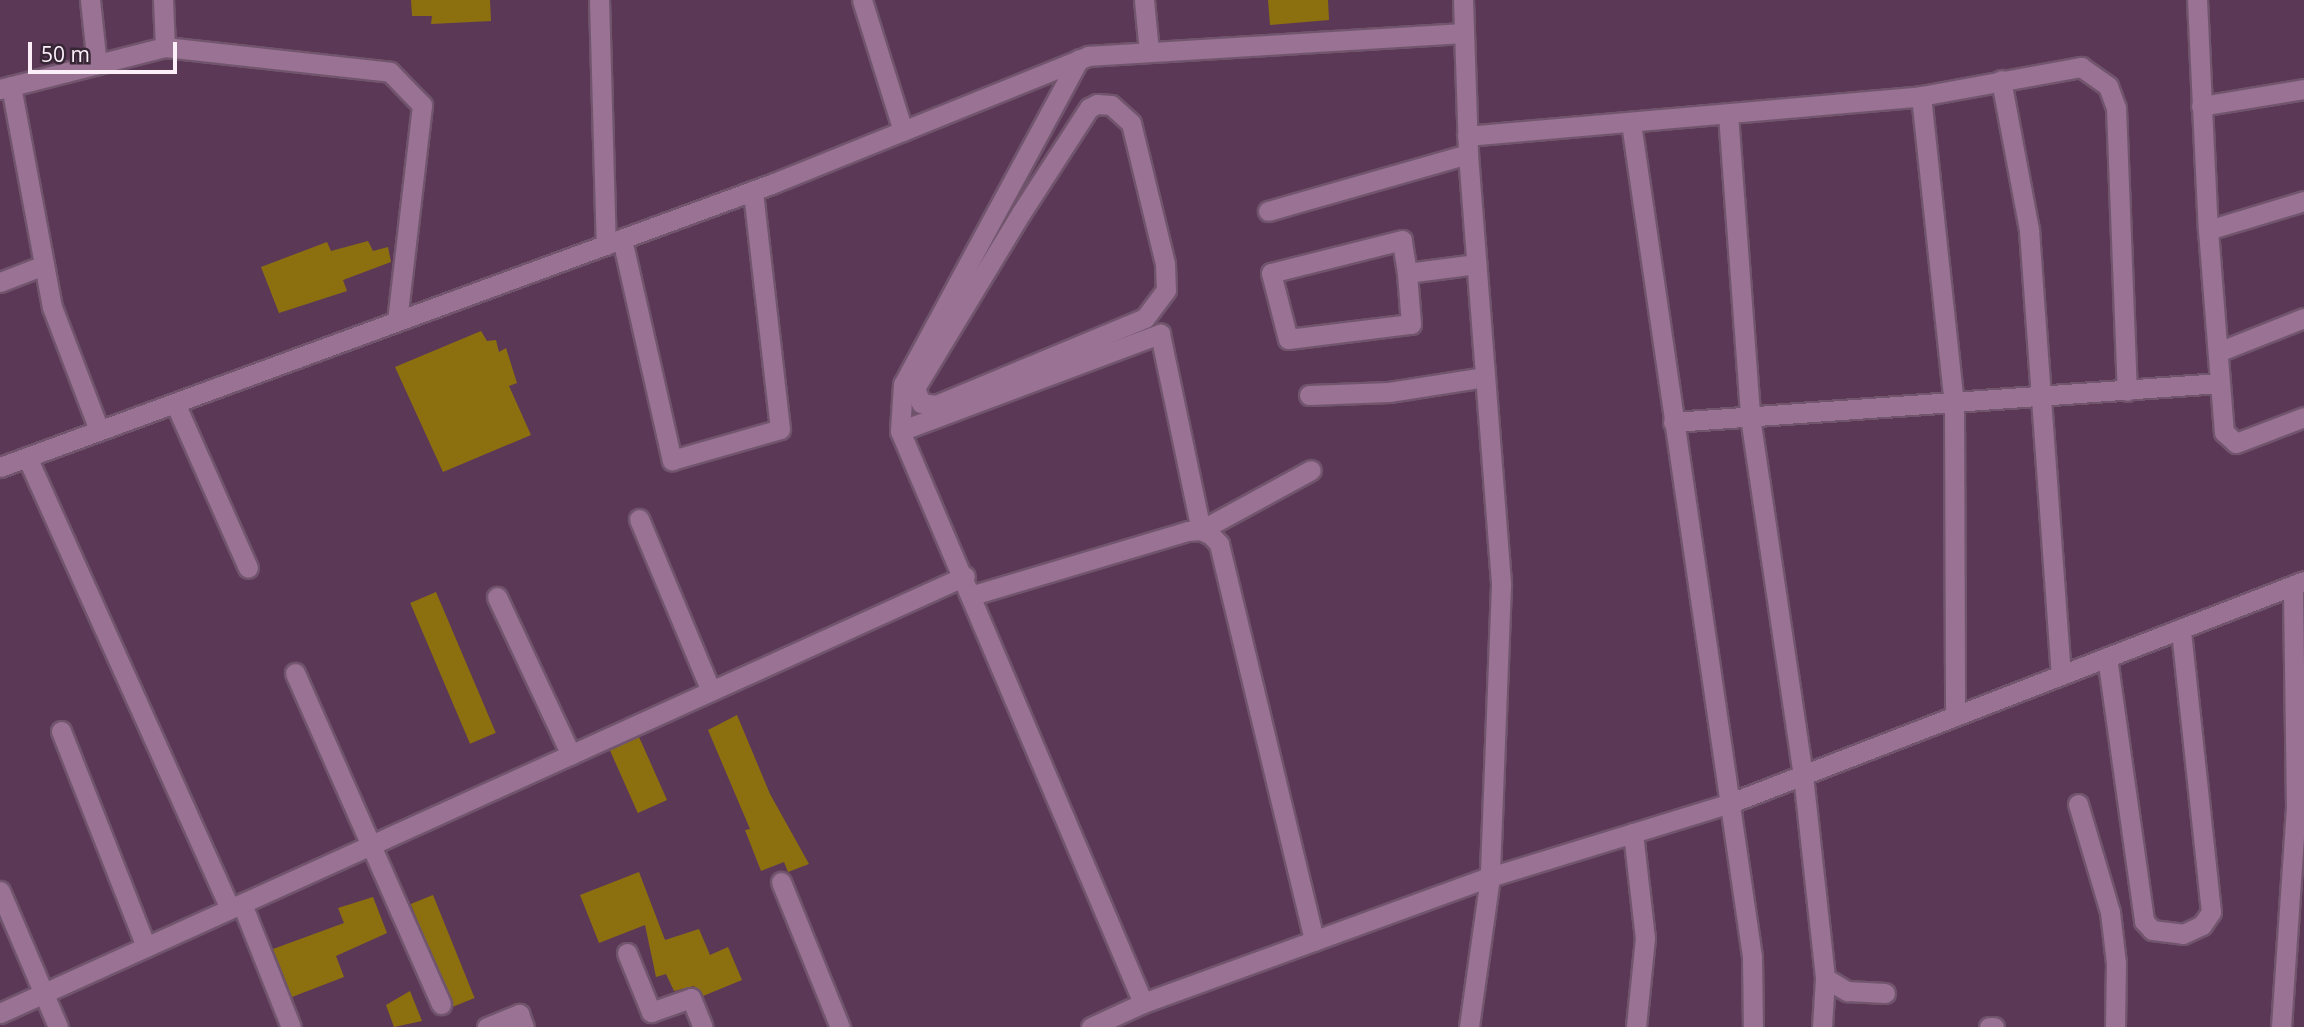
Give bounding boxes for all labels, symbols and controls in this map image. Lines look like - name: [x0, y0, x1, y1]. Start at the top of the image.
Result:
- scale bar: [32, 28, 180, 72]
- text: 50 m: [41, 40, 90, 68]

